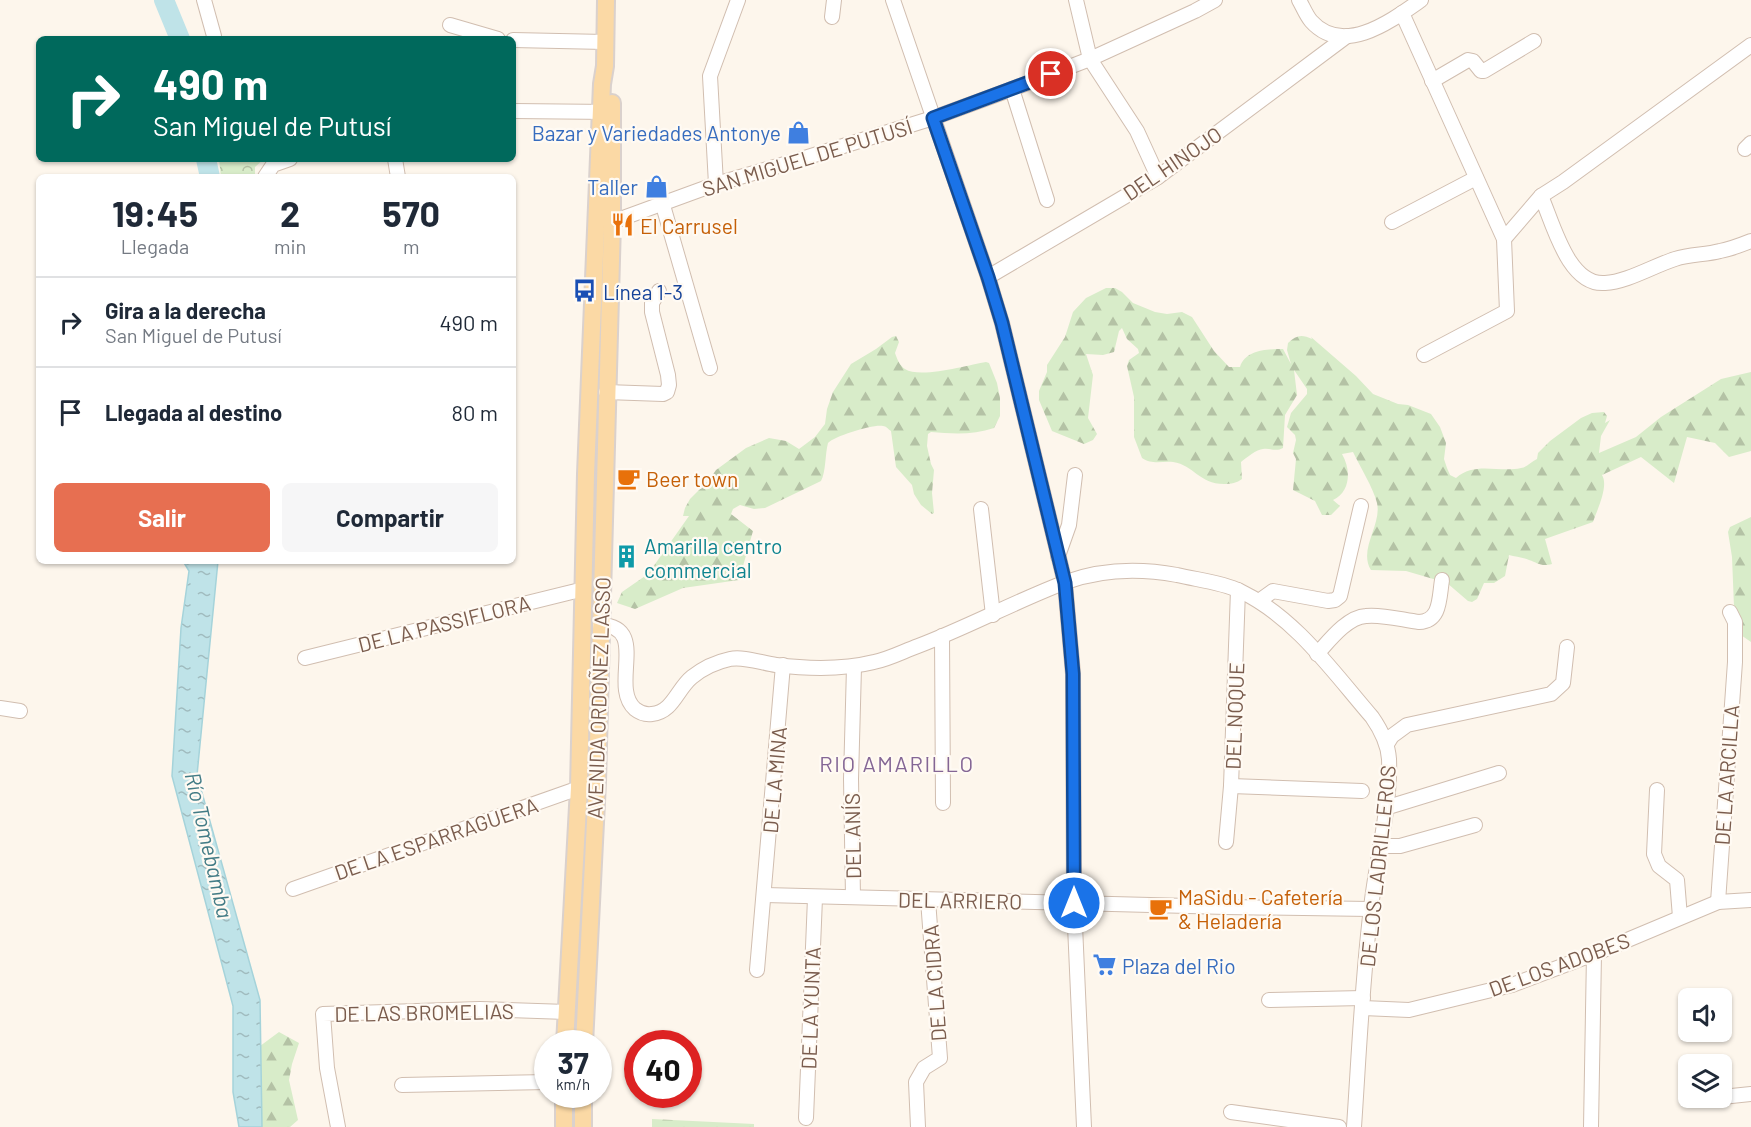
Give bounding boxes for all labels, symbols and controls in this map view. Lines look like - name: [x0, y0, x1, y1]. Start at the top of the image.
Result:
- pin: [1025, 48, 1076, 99]
- icon: arrive: [1034, 57, 1067, 90]
- text: 490 m: [153, 58, 268, 108]
- icon: right: [54, 60, 132, 138]
- text: San Miguel de Putusí: [153, 109, 392, 141]
- street label: SAN MIGUEL DE PUTUSÍ: [699, 113, 915, 201]
- shop icon: Bazar y Variedades Antonye: [786, 119, 812, 145]
- place label: Bazar y Variedades Antonye: [532, 120, 781, 145]
- street label: DEL HINOJO: [1118, 121, 1226, 205]
- shop icon: Taller: [643, 173, 669, 199]
- place label: Taller: [587, 174, 638, 199]
- text: 19:45: [112, 191, 198, 234]
- text: 2: [280, 191, 300, 234]
- text: 570: [382, 191, 440, 234]
- restaurant icon: El Carrusel: [609, 212, 635, 238]
- place label: El Carrusel: [640, 213, 738, 238]
- text: Llegada: [121, 234, 189, 258]
- text: min: [274, 234, 306, 258]
- text: m: [403, 234, 419, 258]
- bus stop icon: Línea 1-3: [572, 278, 598, 304]
- place label: Línea 1-3: [603, 279, 683, 304]
- text: Gira a la derecha: [105, 297, 266, 323]
- icon: right: [54, 306, 87, 339]
- text: 490 m: [439, 309, 498, 335]
- text: San Miguel de Putusí: [105, 323, 282, 347]
- icon: arrive: [54, 396, 87, 429]
- text: Llegada al destino: [105, 399, 282, 425]
- text: 80 m: [452, 399, 498, 425]
- cafe icon: Beer town: [615, 465, 641, 491]
- place label: Beer town: [646, 466, 738, 491]
- button: Salir: [54, 483, 270, 552]
- button: Compartir: [282, 483, 498, 552]
- place label: Amarilla centro commercial: [644, 533, 782, 582]
- building icon: Amarilla centro commercial: [613, 544, 639, 570]
- street label: AVENIDA ORDOÑEZ LASSO: [581, 577, 615, 819]
- street label: DE LA PASSIFLORA: [355, 589, 533, 657]
- street label: DEL NOQUE: [1220, 662, 1248, 770]
- street label: DE LA ARCILLA: [1709, 704, 1743, 846]
- street label: DE LA MINA: [757, 725, 791, 834]
- district label: RIO AMARILLO: [819, 750, 975, 776]
- street label: DE LOS LADRILLEROS: [1354, 764, 1400, 968]
- water label: Río Tomebamba: [181, 770, 239, 920]
- street label: DE LA ESPARRAGUERA: [331, 791, 541, 885]
- street label: DEL ANÍS: [839, 793, 865, 879]
- position arrow: [1042, 871, 1106, 935]
- place label: MaSidu - Cafetería & Heladería: [1178, 884, 1343, 933]
- street label: DEL ARRIERO: [898, 886, 1022, 914]
- cafe icon: MaSidu - Cafetería & Heladería: [1147, 895, 1173, 921]
- street label: DE LA CIDRA: [917, 923, 951, 1042]
- street label: DE LOS ADOBES: [1485, 927, 1633, 1001]
- street label: DE LA YUNTA: [795, 946, 825, 1070]
- supermarket icon: Plaza del Rio: [1091, 952, 1117, 978]
- place label: Plaza del Rio: [1122, 953, 1236, 978]
- map controls: [1678, 988, 1732, 1108]
- button: sound: [1678, 988, 1732, 1042]
- street label: DE LAS BROMELIAS: [334, 998, 514, 1026]
- speed limit sign: 40: [624, 1030, 702, 1108]
- text: 37: [557, 1044, 589, 1080]
- button: layers: [1678, 1054, 1732, 1108]
- text: km/h: [556, 1075, 590, 1093]

